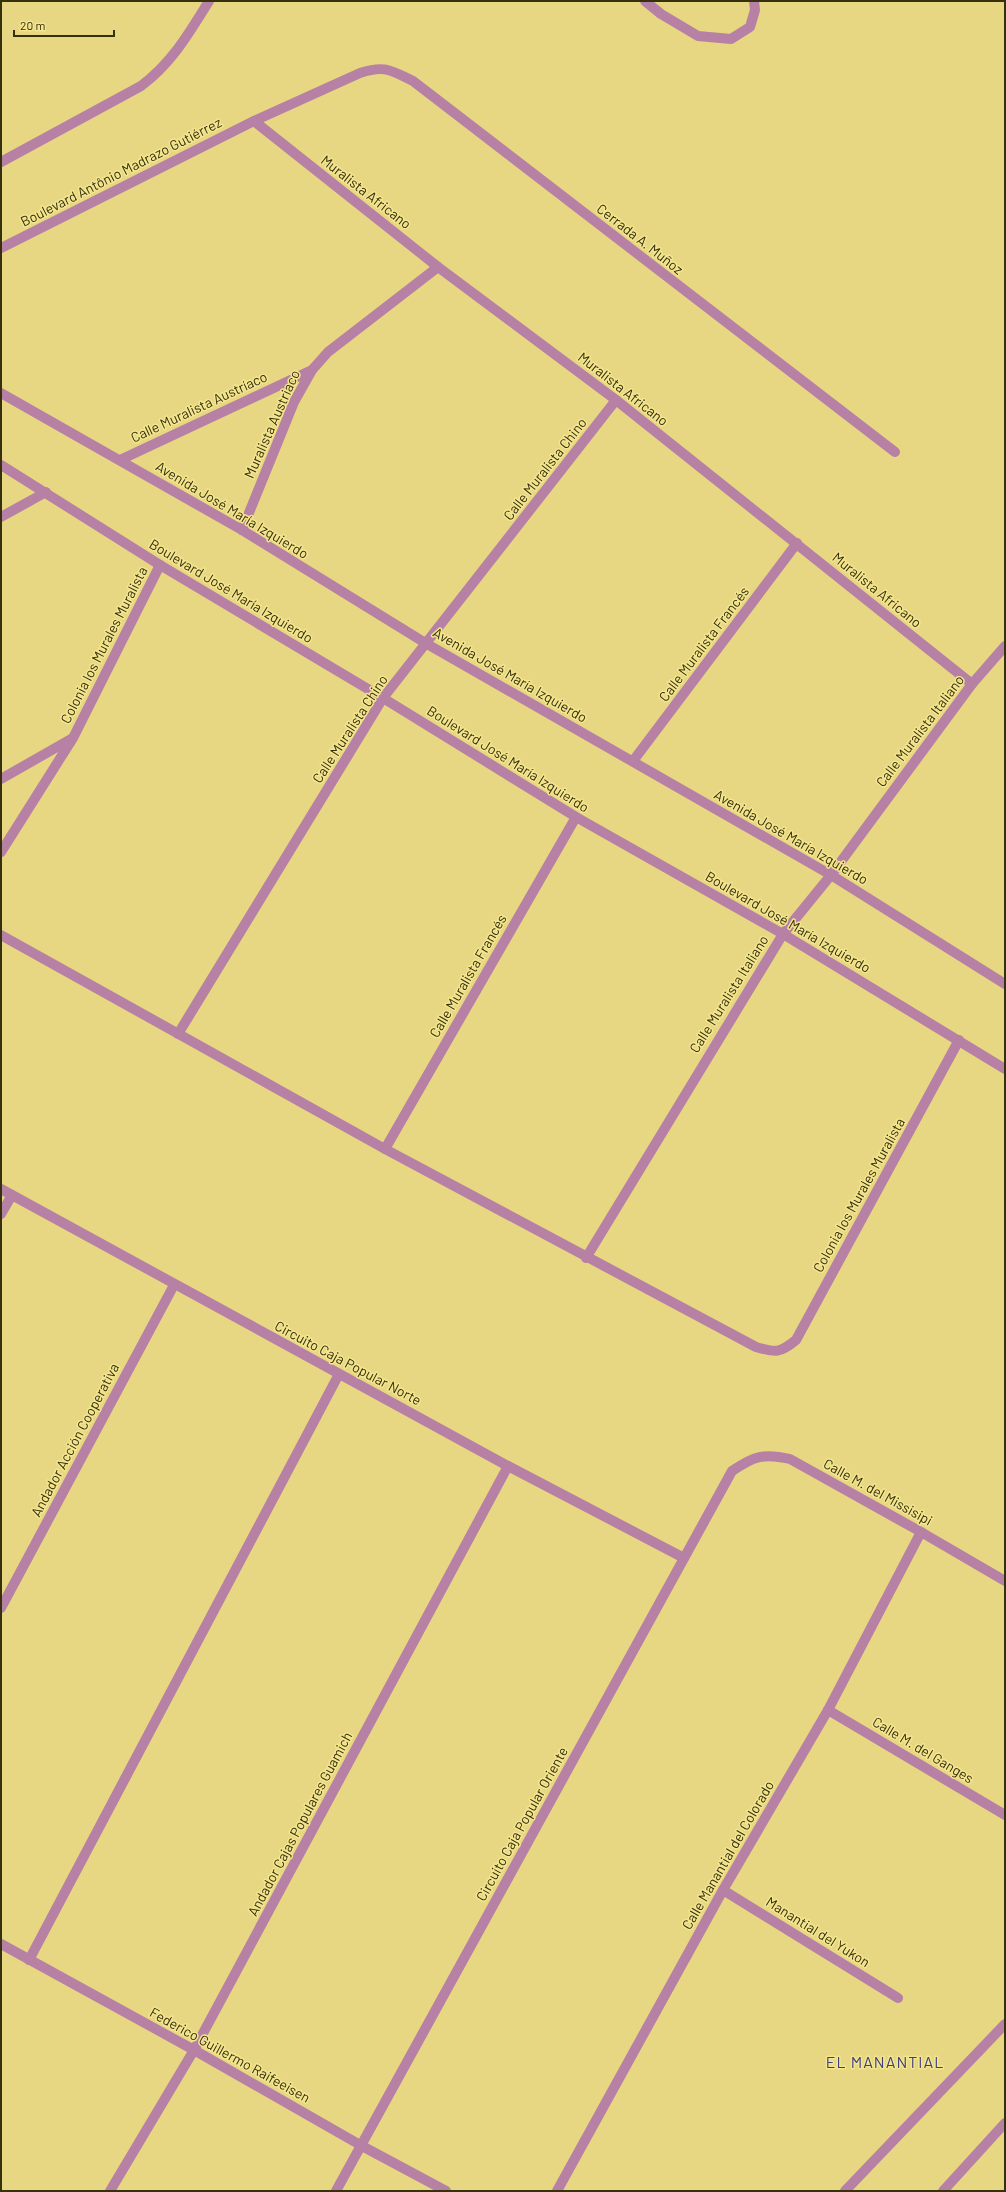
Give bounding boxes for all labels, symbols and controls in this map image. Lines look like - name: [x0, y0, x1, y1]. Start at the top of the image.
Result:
- scale bar: [14, 12, 114, 38]
- text: 20 m: [20, 18, 46, 32]
- street label: Boulevard Antônio Madrazo Gutiérrez: [17, 113, 224, 230]
- street label: Muralista Africano: [318, 151, 415, 232]
- street label: Cerrada A. Muñoz: [594, 200, 687, 278]
- street label: Muralista Africano: [575, 348, 672, 429]
- street label: Calle Muralista Austríaco: [128, 367, 270, 446]
- street label: Muralista Austriaco: [240, 367, 303, 481]
- street label: Calle Muralista Chino: [499, 414, 590, 523]
- street label: Avenida José María Izquierdo: [153, 457, 312, 562]
- street label: Boulevard José María Izquierdo: [146, 535, 316, 646]
- street label: Muralista Africano: [829, 548, 925, 631]
- street label: Colonia los Murales Muralista: [57, 564, 151, 726]
- street label: Calle Muralista Francés: [655, 583, 752, 704]
- street label: Avenida José María Izquierdo: [430, 623, 590, 726]
- street label: Calle Muralista Italiano: [872, 671, 967, 790]
- street label: Calle Muralista Chino: [308, 672, 391, 786]
- street label: Boulevard José María Izquierdo: [424, 702, 592, 816]
- street label: Avenida José María Izquierdo: [711, 785, 871, 888]
- street label: Boulevard José María Izquierdo: [703, 867, 874, 976]
- street label: Calle Muralista Francés: [425, 911, 510, 1040]
- street label: Calle Muralista Italiano: [685, 932, 772, 1056]
- street label: Colonia los Murales Muralista: [809, 1115, 908, 1275]
- street label: Circuito Caja Popular Norte: [272, 1317, 424, 1408]
- street label: Andador Acción Cooperativa: [27, 1360, 122, 1519]
- street label: Calle M. del Missisipi: [821, 1455, 936, 1529]
- street label: Calle M. del Ganges: [870, 1713, 977, 1787]
- street label: Andador Cajas Populares Guamich: [244, 1729, 355, 1919]
- street label: Circuito Caja Popular Oriente: [472, 1744, 571, 1904]
- street label: Calle Manantial del Colorado: [678, 1777, 777, 1932]
- street label: Manantial del Yukon: [763, 1893, 873, 1970]
- street label: Federico Guillermo Raifeeisen: [147, 2003, 313, 2106]
- district label: EL MANANTIAL: [826, 2052, 944, 2071]

